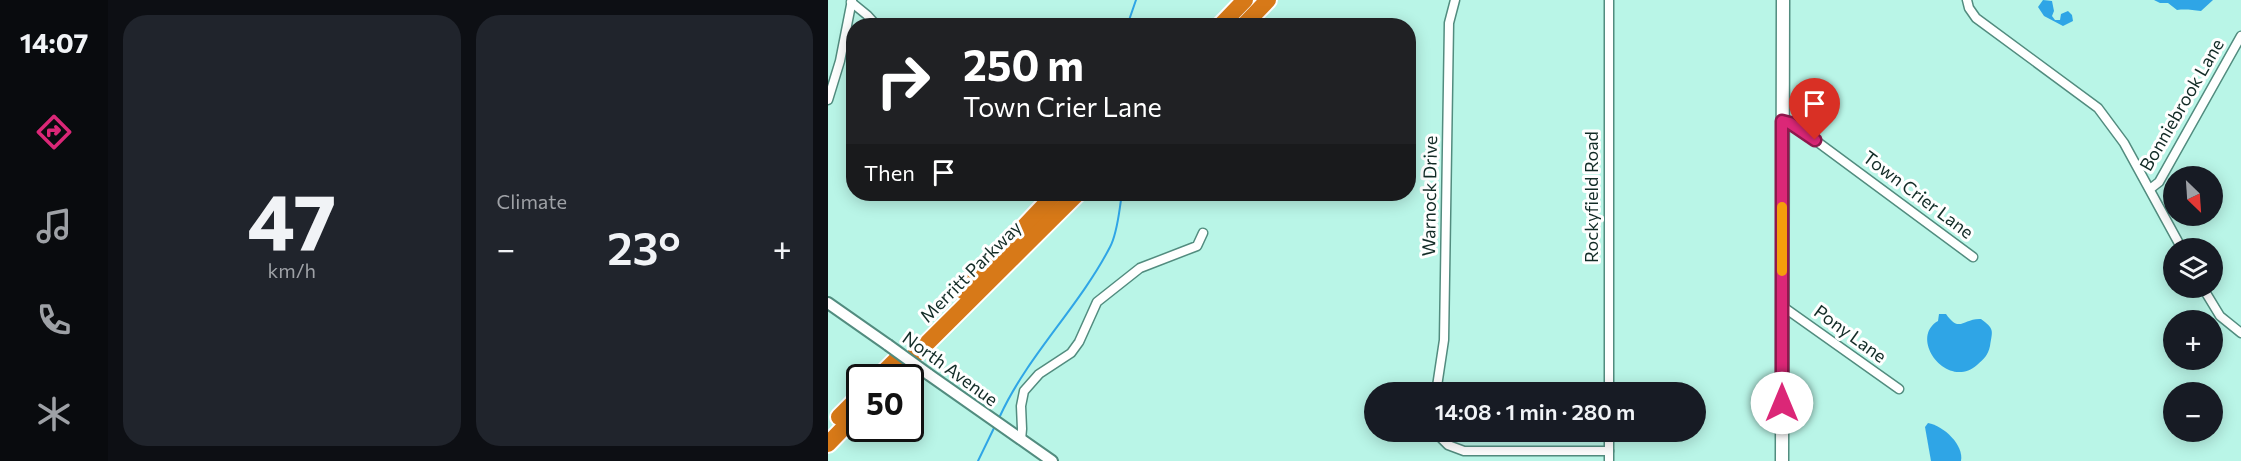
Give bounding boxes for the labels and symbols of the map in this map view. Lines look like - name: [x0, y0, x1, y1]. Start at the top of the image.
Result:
- street label: Bonniebrook Lane: [2134, 35, 2228, 174]
- pin: [1789, 78, 1840, 140]
- street label: Rockyfield Road: [1580, 131, 1602, 263]
- street label: Warnock Drive: [1417, 135, 1441, 257]
- street label: Town Crier Lane: [1859, 146, 1978, 243]
- north arrow: [2163, 166, 2223, 226]
- street label: Merritt Parkway: [915, 216, 1026, 327]
- street label: Pony Lane: [1810, 300, 1891, 367]
- street label: North Avenue: [899, 326, 1003, 410]
- speed limit sign: 50: [846, 364, 924, 442]
- position arrow: [1750, 371, 1814, 435]

